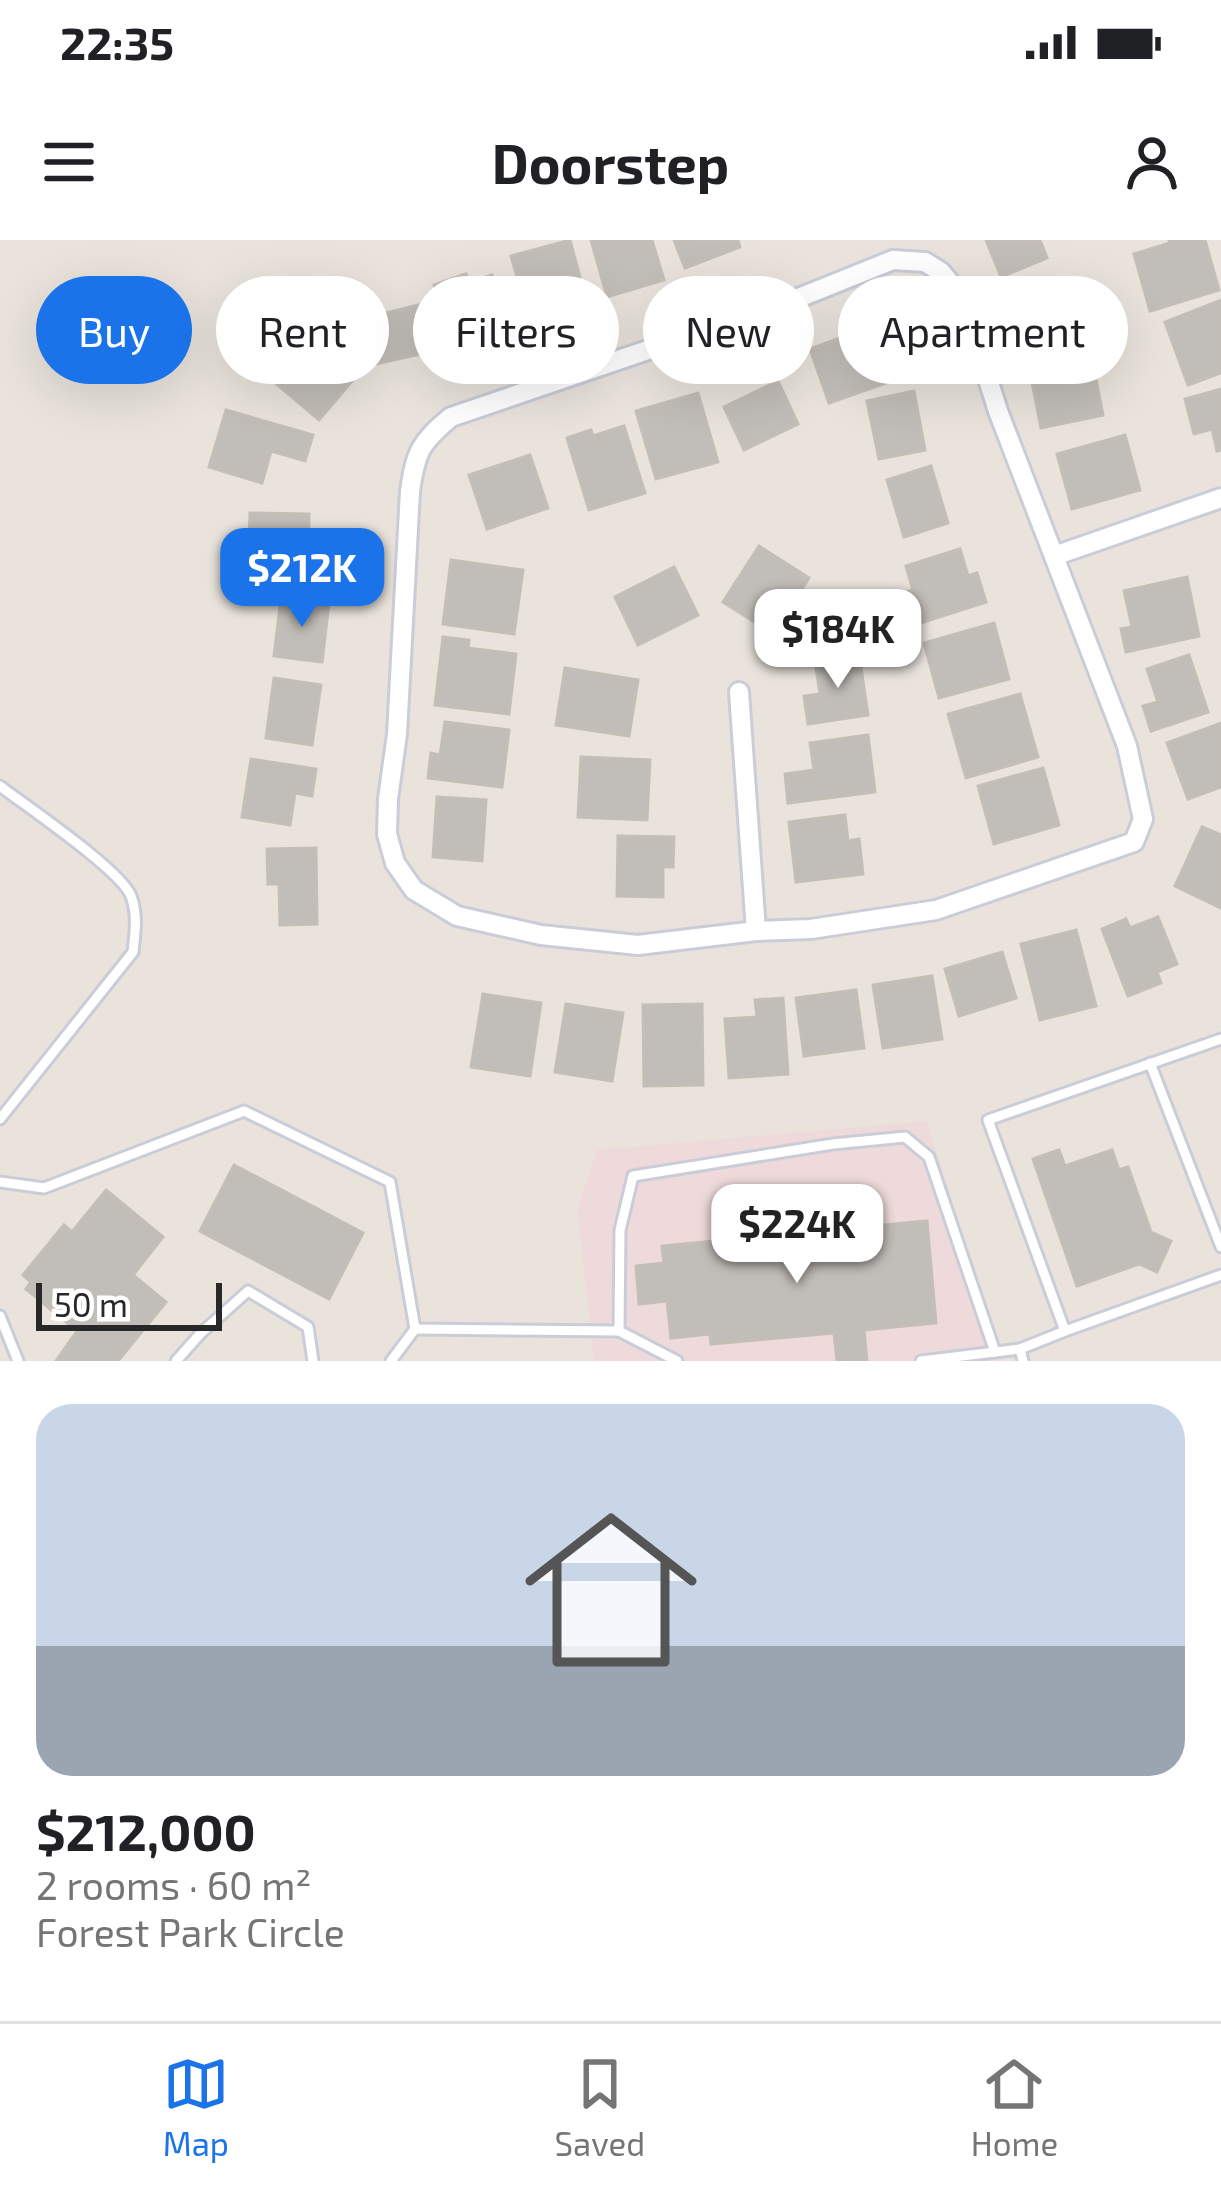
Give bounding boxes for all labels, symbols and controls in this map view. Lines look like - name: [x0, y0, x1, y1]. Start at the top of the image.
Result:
- text: 22:35: [60, 15, 174, 69]
- icon: menu: [36, 129, 102, 195]
- icon: person: [1119, 129, 1185, 195]
- text: Doorstep: [492, 130, 729, 195]
- chip: Buy: [36, 276, 192, 384]
- chip: Rent: [216, 276, 389, 384]
- chip: Filters: [413, 276, 619, 384]
- chip: New: [643, 276, 814, 384]
- chip: Apartment: [838, 276, 1128, 384]
- pin: $212K: [218, 528, 386, 630]
- text: $212K: [247, 543, 357, 590]
- pin: $184K: [754, 589, 922, 691]
- text: $184K: [781, 604, 895, 651]
- pin: $224K: [713, 1184, 881, 1286]
- text: $224K: [738, 1199, 856, 1246]
- scale bar: [36, 1277, 222, 1330]
- text: 50 m: [54, 1284, 128, 1324]
- icon: home: [503, 1482, 719, 1698]
- text: $212,000: [36, 1800, 256, 1861]
- text: 2 rooms · 60 m²: [36, 1861, 311, 1908]
- text: Forest Park Circle: [36, 1908, 345, 1955]
- tab: Map: [163, 2051, 229, 2163]
- tab: Saved: [555, 2051, 645, 2163]
- tab: Home: [971, 2051, 1058, 2163]

